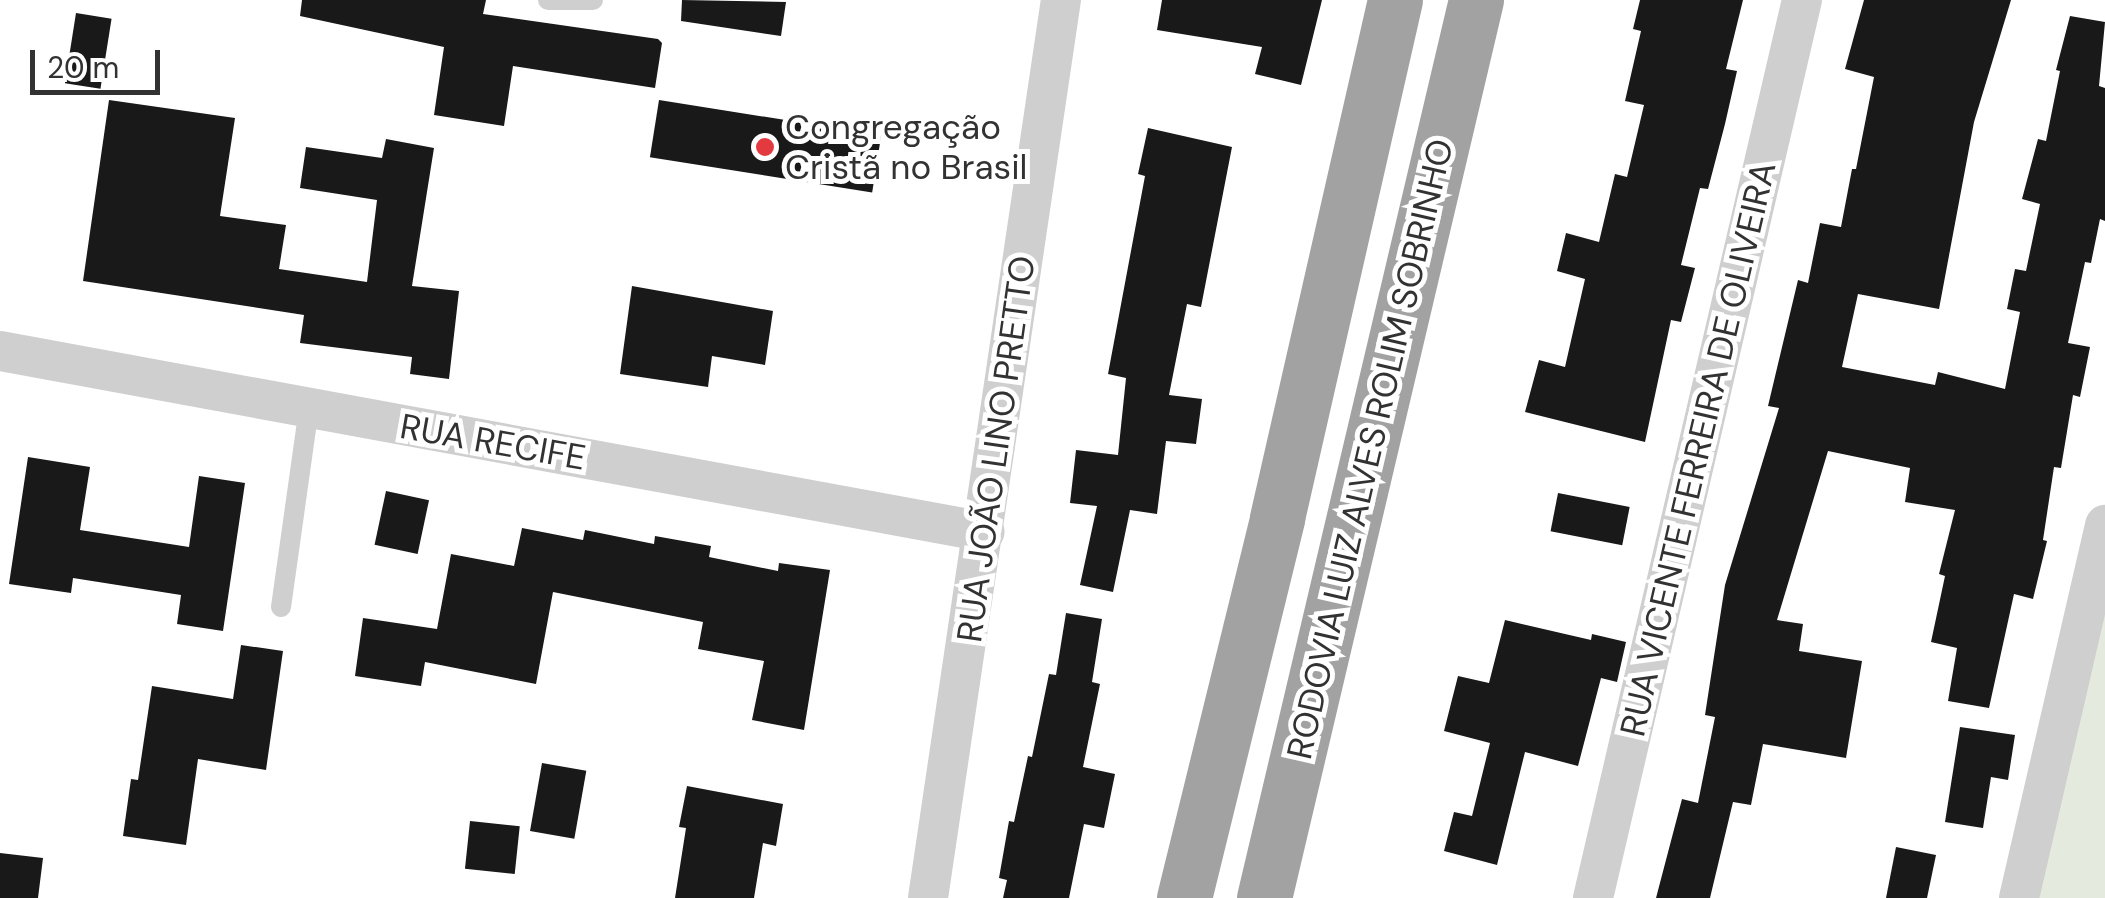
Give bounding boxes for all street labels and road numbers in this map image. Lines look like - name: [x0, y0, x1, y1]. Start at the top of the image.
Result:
- street label: RODOVIA LUIZ ALVES ROLIM SOBRINHO: [1278, 135, 1462, 763]
- street label: RUA VICENTE FERREIRA DE OLIVEIRA: [1611, 158, 1785, 740]
- street label: RUA JOÃO LINO PRETTO: [948, 253, 1044, 645]
- street label: RUA RECIFE: [397, 405, 589, 479]

